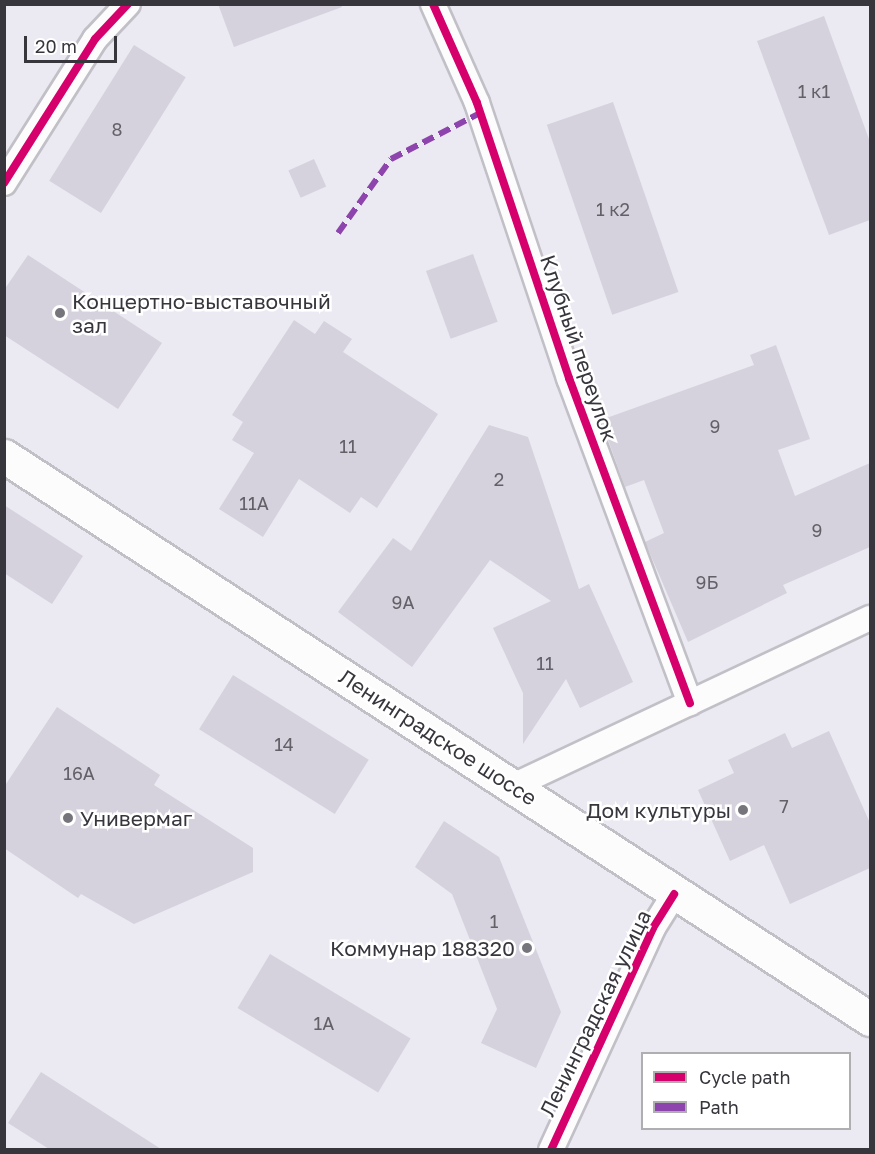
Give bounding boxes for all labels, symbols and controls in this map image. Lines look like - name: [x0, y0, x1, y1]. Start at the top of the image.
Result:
- scale bar: [27, 24, 120, 62]
- text: 20 m: [35, 35, 77, 57]
- house number: 1 к1: [798, 80, 830, 102]
- house number: 8: [112, 118, 122, 140]
- house number: 1 к2: [596, 198, 630, 220]
- street label: Клубный переулок: [535, 251, 623, 445]
- place label: Концертно-выставочный зал: [72, 288, 331, 338]
- marker: Концертно-выставочный зал: [53, 306, 67, 320]
- house number: 9: [710, 415, 720, 437]
- house number: 11: [339, 435, 357, 457]
- house number: 2: [494, 468, 504, 490]
- house number: 11А: [239, 492, 269, 514]
- house number: 9: [812, 519, 822, 541]
- house number: 9Б: [696, 571, 718, 593]
- house number: 9А: [392, 591, 414, 613]
- house number: 11: [536, 652, 554, 674]
- street label: Ленинградское шоссе: [334, 664, 542, 810]
- house number: 14: [274, 733, 294, 755]
- house number: 16А: [63, 762, 95, 784]
- house number: 7: [779, 795, 789, 817]
- place label: Дом культуры: [586, 797, 731, 823]
- marker: Дом культуры: [736, 803, 750, 817]
- place label: Универмаг: [80, 805, 192, 831]
- marker: Универмаг: [61, 811, 75, 825]
- street label: Ленинградская улица: [534, 906, 656, 1120]
- house number: 1: [490, 910, 498, 932]
- place label: Коммунар 188320: [330, 935, 515, 961]
- marker: Коммунар 188320: [520, 941, 534, 955]
- house number: 1А: [314, 1012, 334, 1034]
- legend: [641, 1052, 851, 1130]
- text: Cycle path: [699, 1066, 791, 1088]
- text: Path: [699, 1096, 739, 1118]

